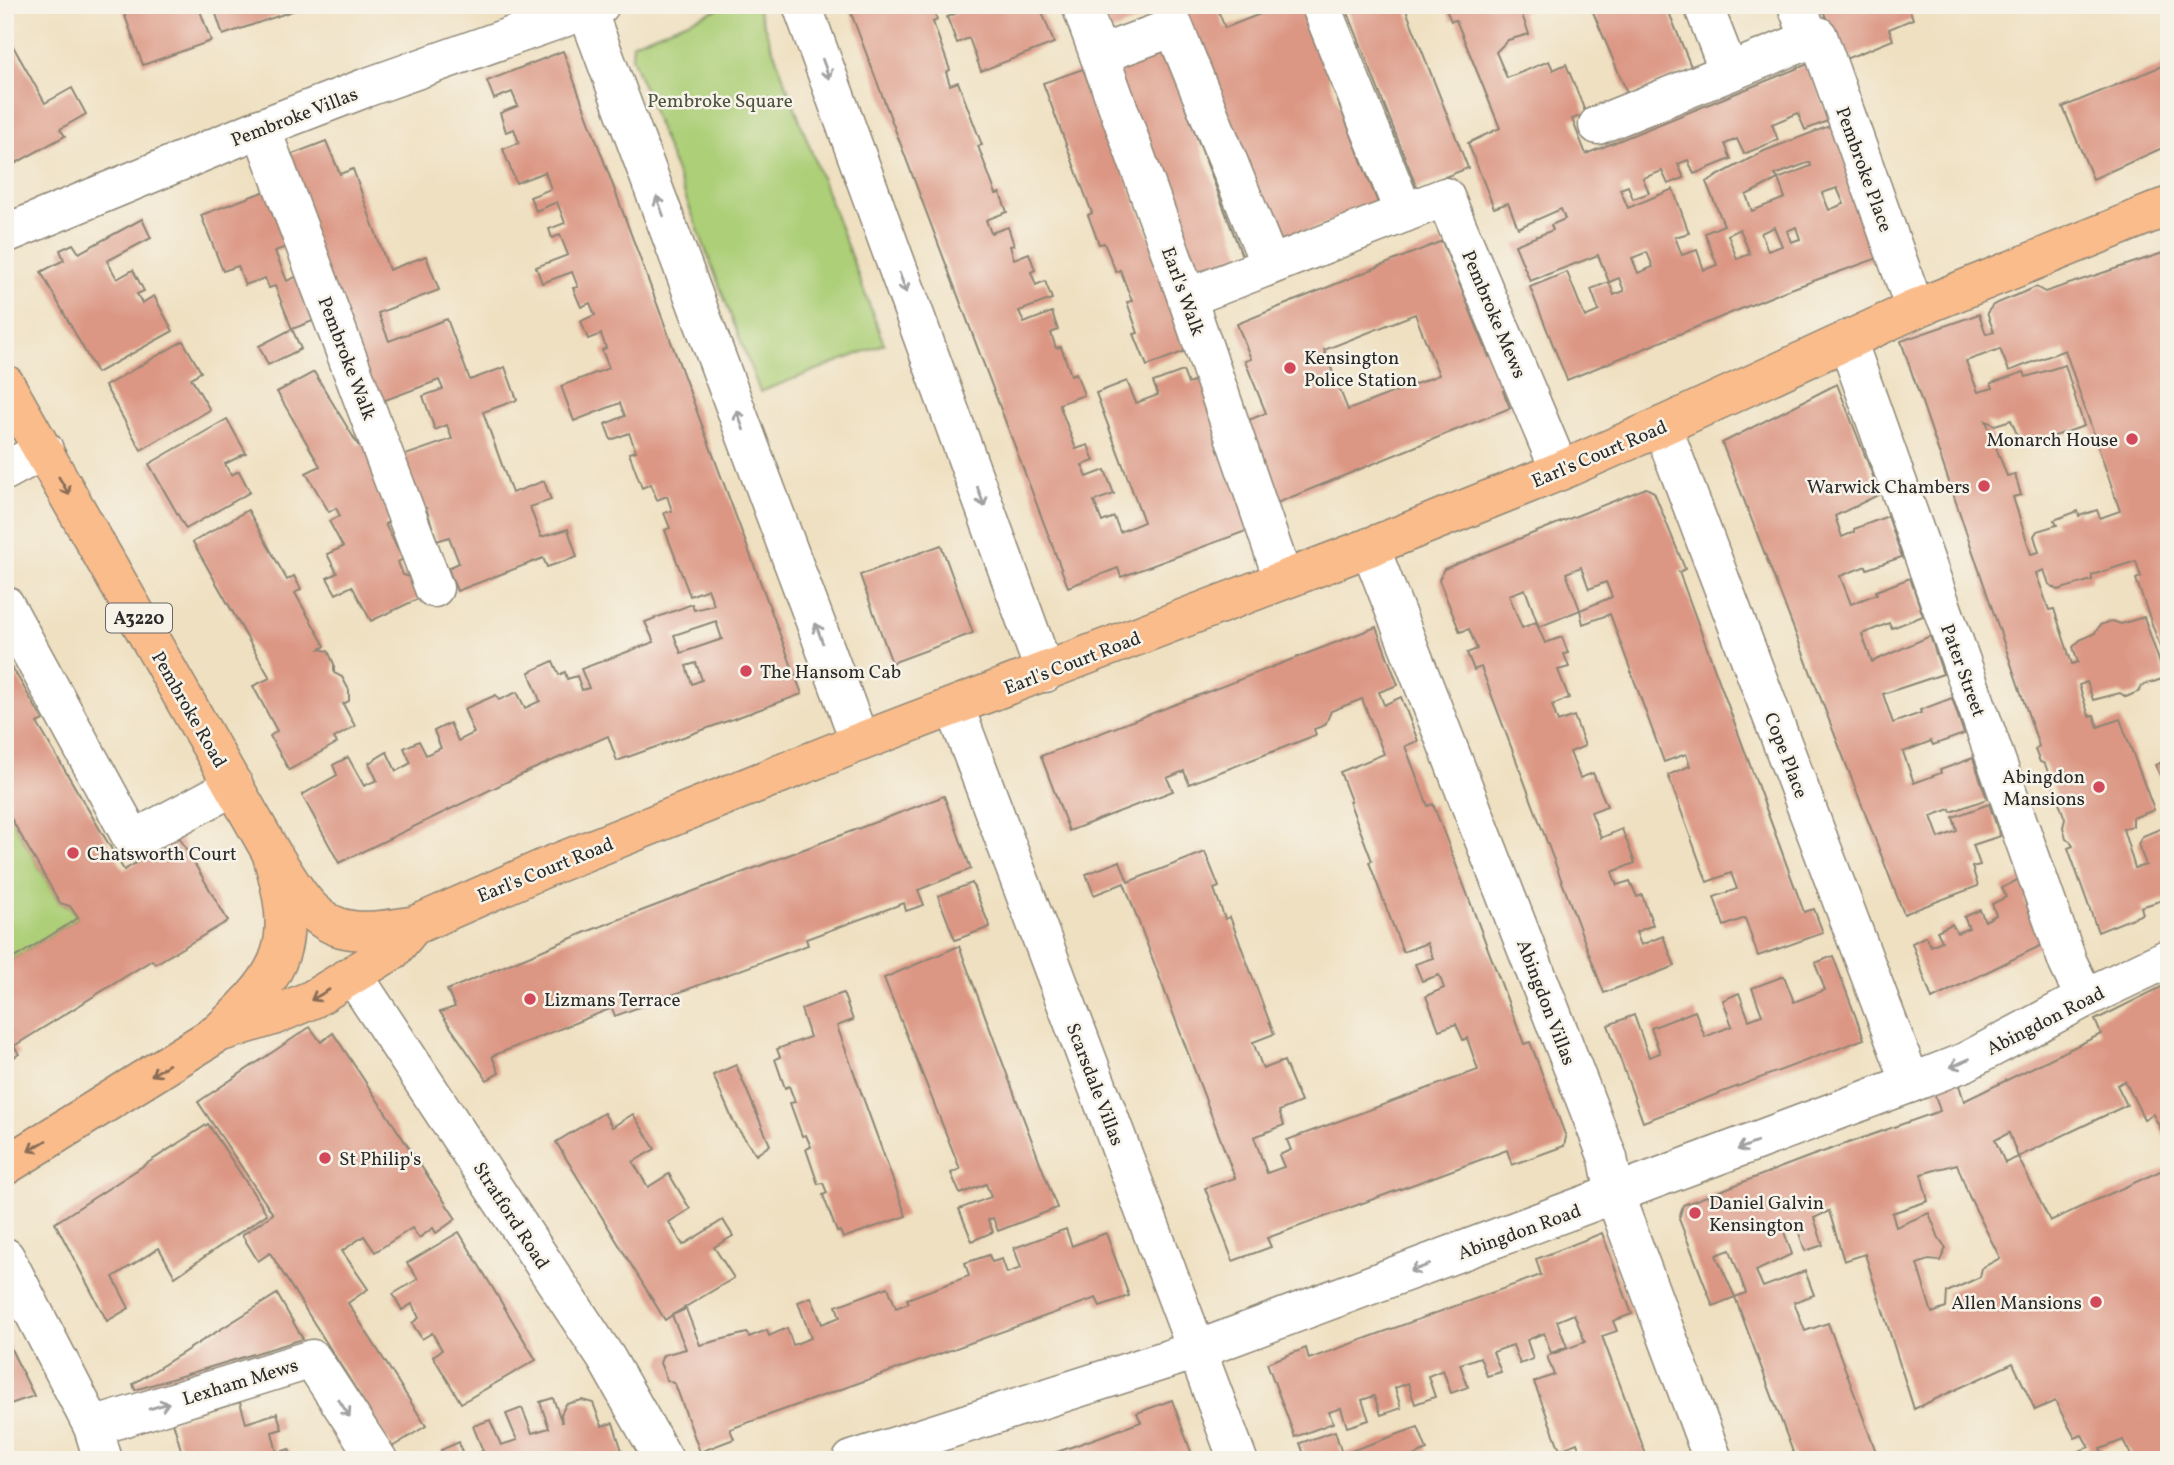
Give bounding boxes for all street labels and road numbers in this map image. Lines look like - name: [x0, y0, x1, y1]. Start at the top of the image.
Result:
- street label: Pembroke Villas: [228, 82, 362, 154]
- street label: Pembroke Place: [1828, 104, 1898, 236]
- street label: Earl's Walk: [1154, 244, 1210, 340]
- street label: Pembroke Mews: [1455, 247, 1532, 383]
- street label: Pembroke Walk: [311, 293, 382, 424]
- street label: Earl's Court Road: [1528, 415, 1671, 495]
- road number: A3220: [106, 604, 172, 632]
- street label: Pater Street: [1933, 621, 1991, 721]
- street label: Earl's Court Road: [1000, 626, 1145, 702]
- street label: Pembroke Road: [144, 647, 232, 773]
- street label: Cope Place: [1757, 709, 1813, 802]
- street label: Earl's Court Road: [474, 832, 618, 910]
- street label: Abingdon Villas: [1509, 936, 1581, 1069]
- street label: Abingdon Road: [1982, 981, 2109, 1063]
- street label: Scarsdale Villas: [1059, 1020, 1129, 1150]
- street label: Stratford Road: [466, 1157, 555, 1275]
- street label: Abingdon Road: [1454, 1199, 1585, 1267]
- street label: Lexham Mews: [179, 1353, 302, 1413]

